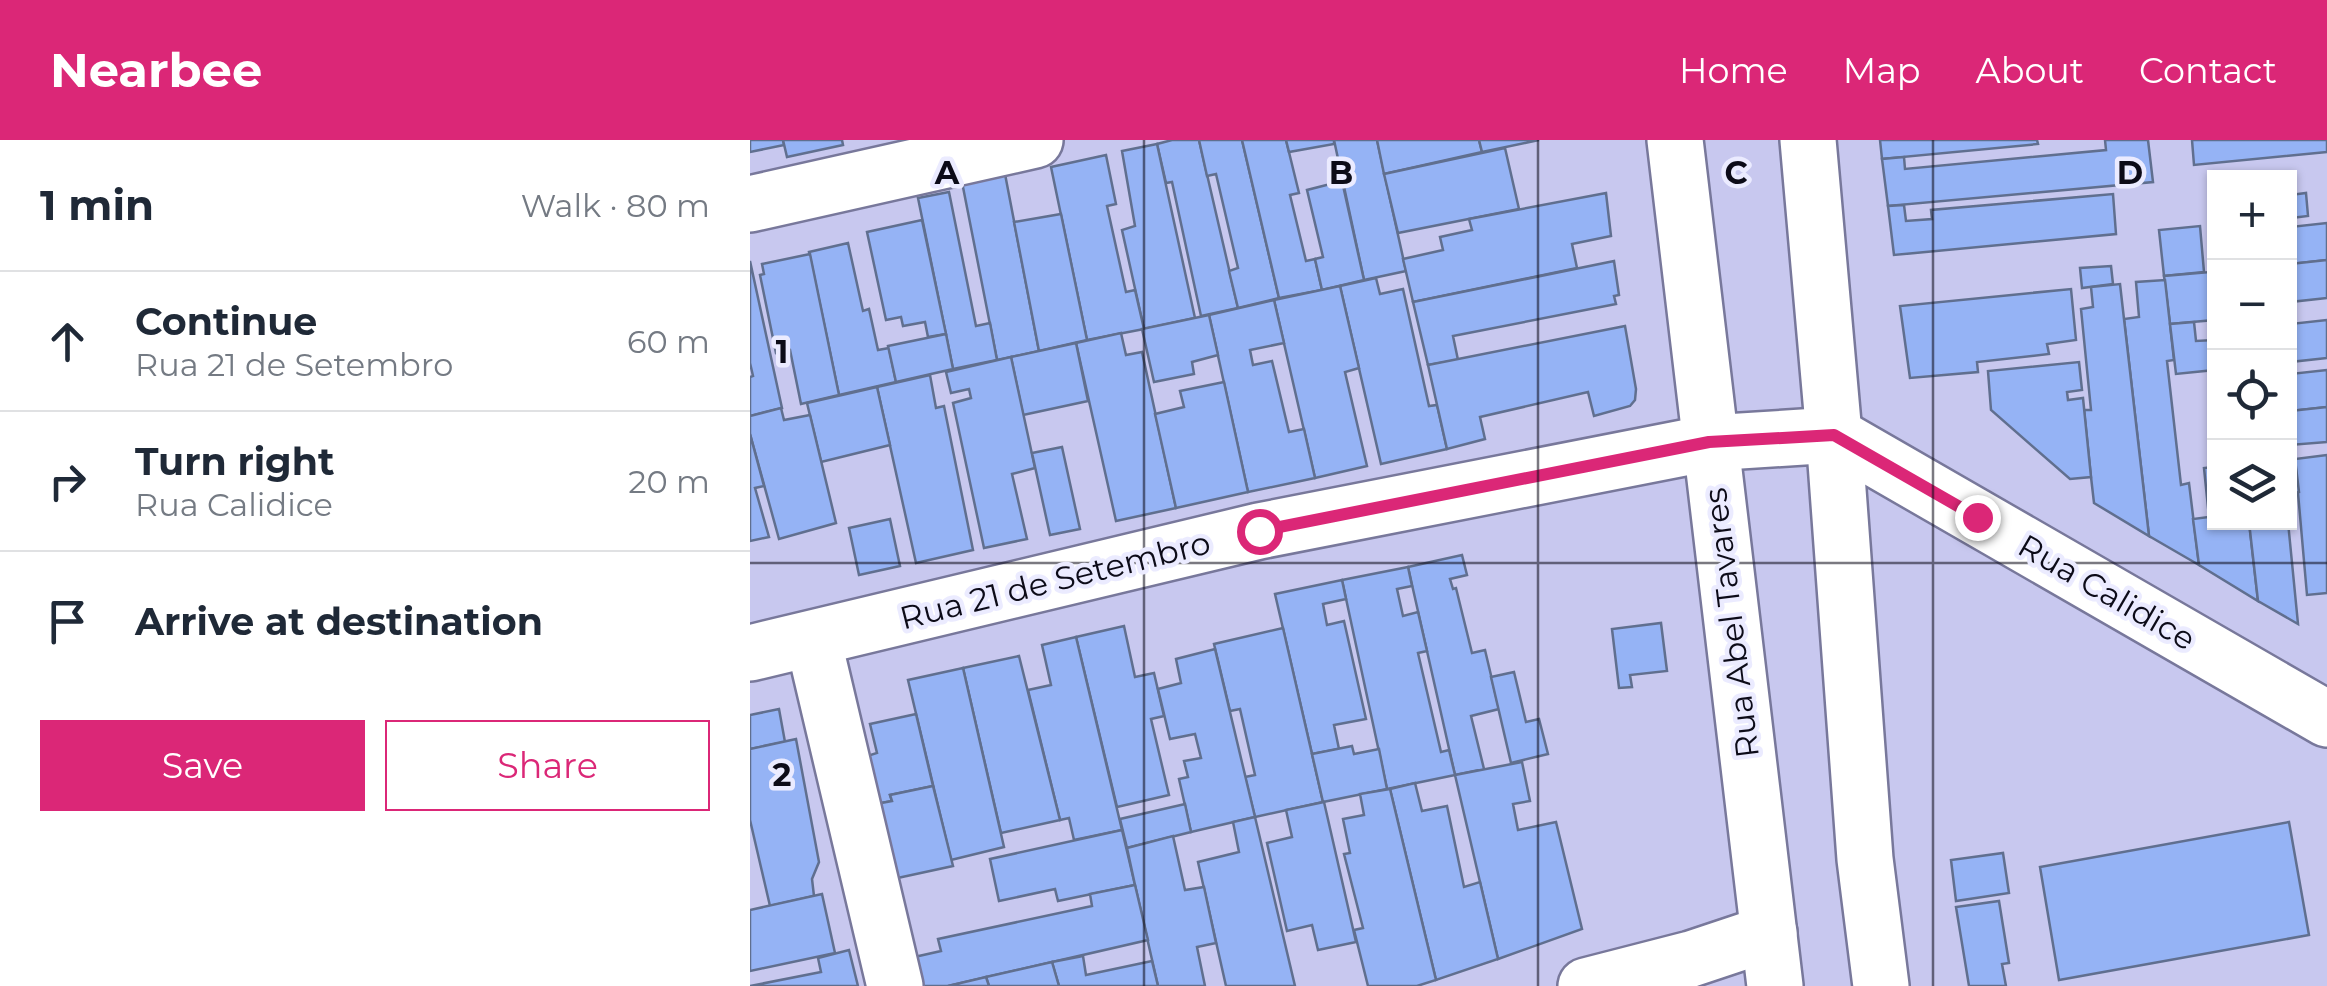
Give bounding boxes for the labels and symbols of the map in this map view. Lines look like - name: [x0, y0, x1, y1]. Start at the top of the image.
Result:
- text: A: [934, 153, 960, 192]
- text: B: [1329, 153, 1353, 192]
- text: C: [1724, 153, 1748, 192]
- text: D: [2117, 153, 2143, 192]
- text: 1: [776, 332, 788, 371]
- street label: Rua Abel Tavares: [1695, 486, 1767, 760]
- route end: [1955, 495, 2001, 541]
- route start: [1237, 509, 1283, 555]
- street label: Rua 21 de Setembro: [896, 523, 1214, 637]
- street label: Rua Calidice: [2012, 526, 2202, 658]
- text: 2: [773, 755, 791, 794]

